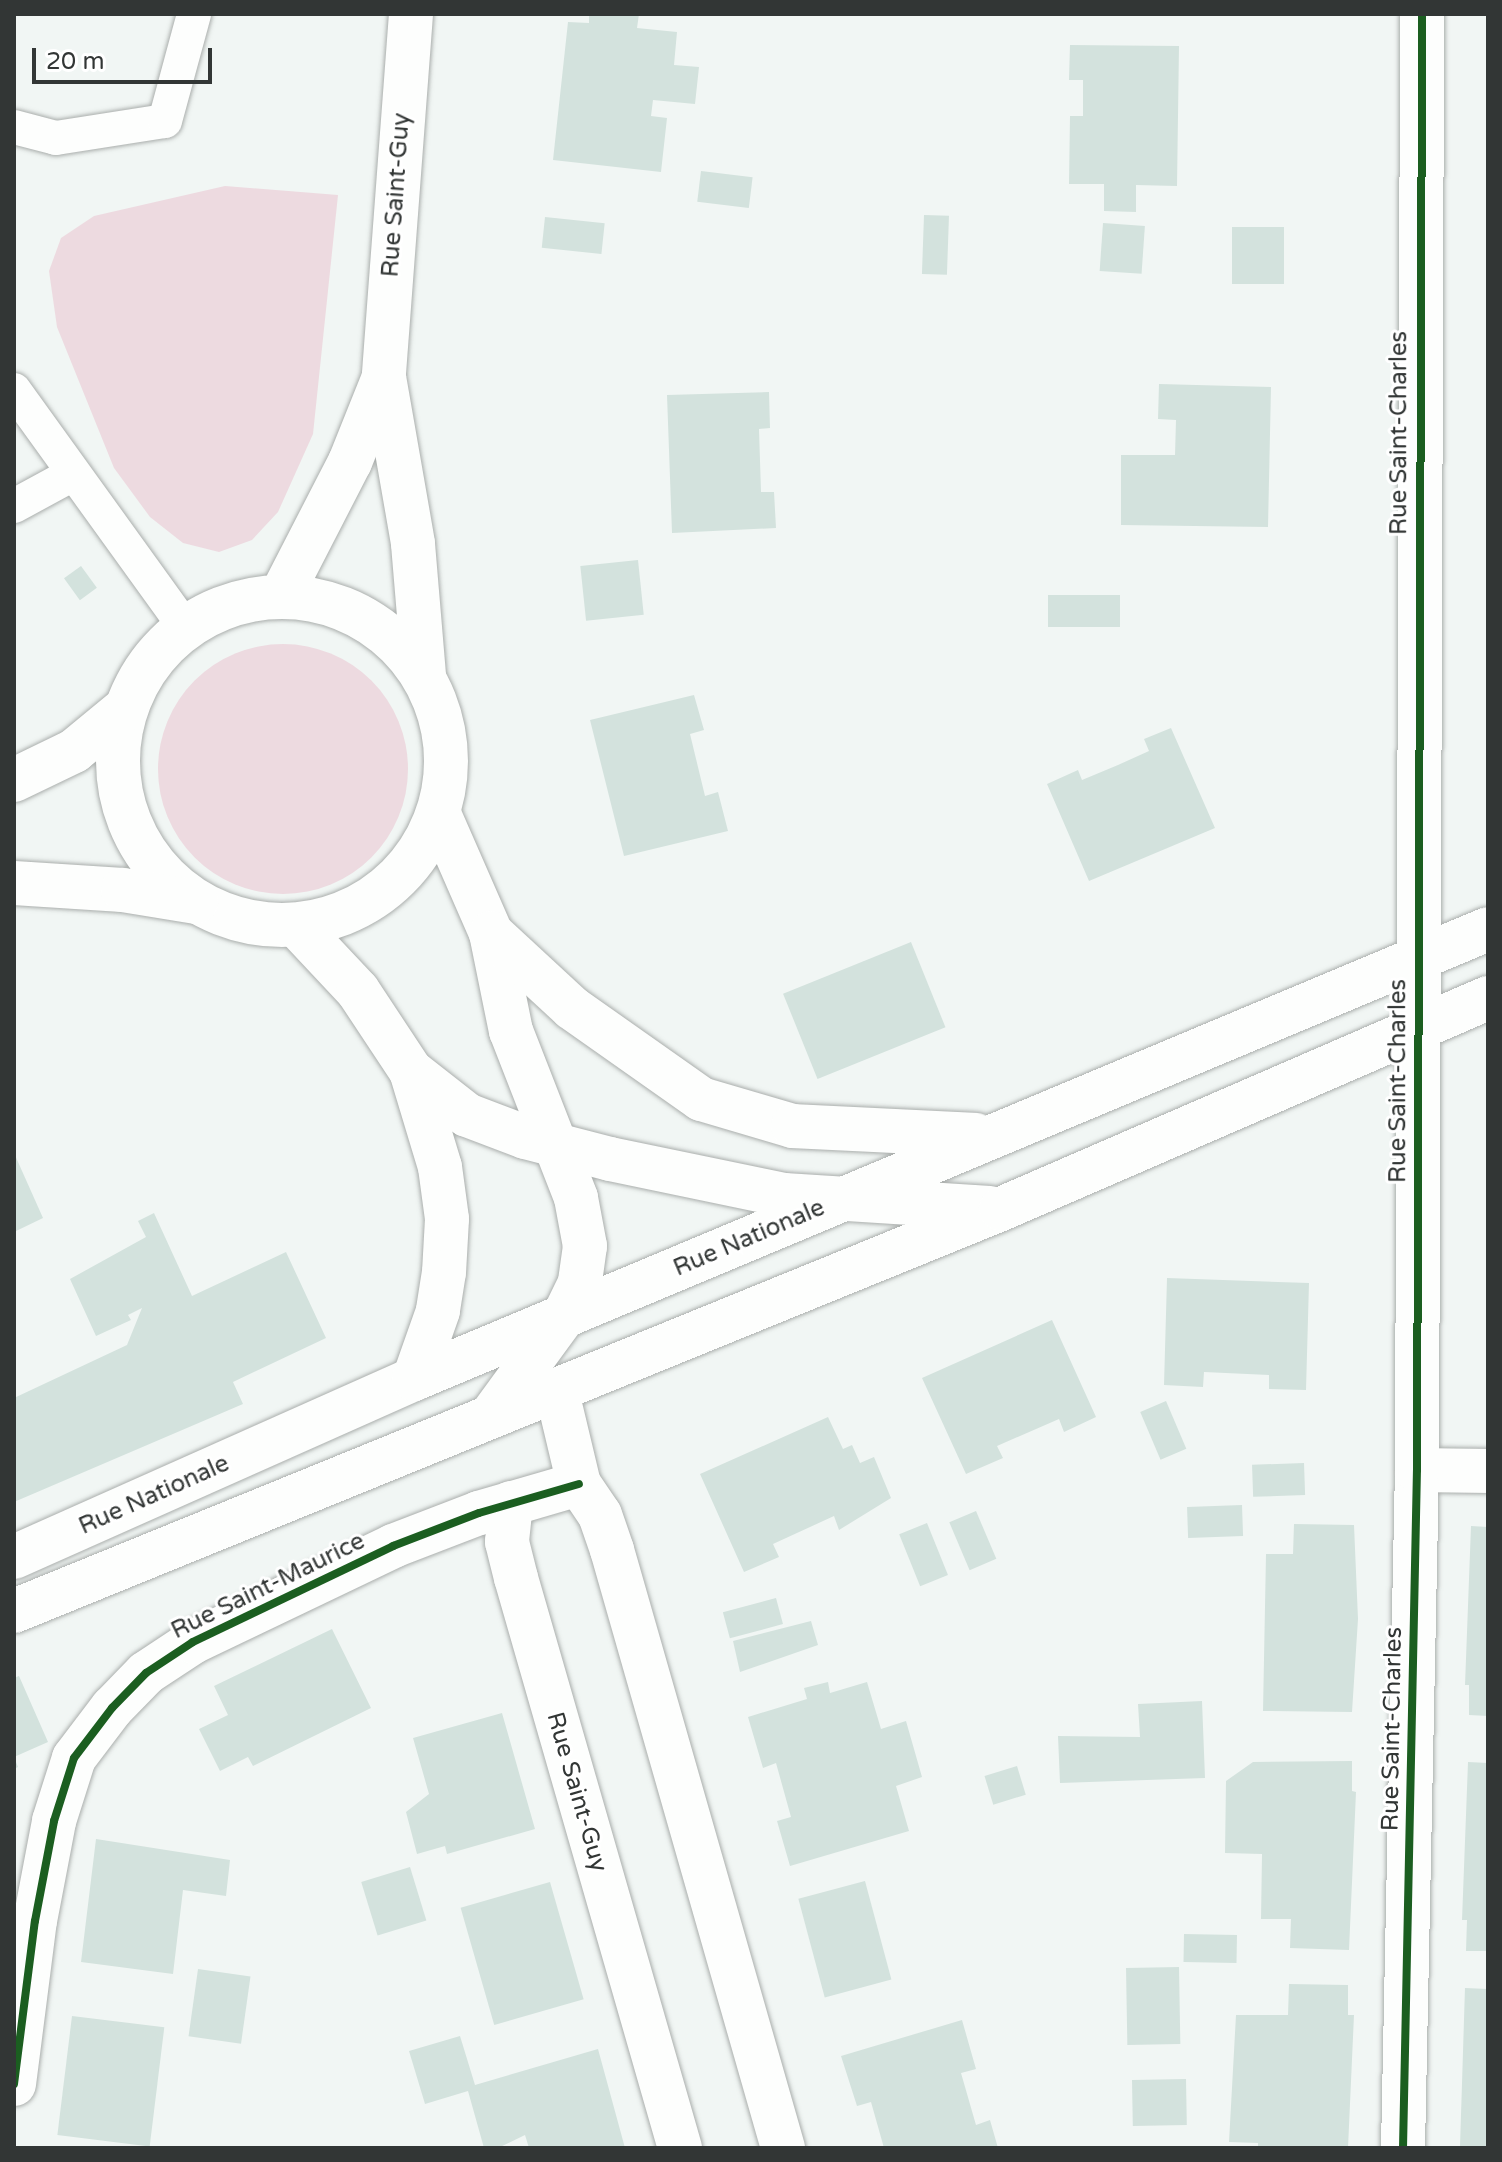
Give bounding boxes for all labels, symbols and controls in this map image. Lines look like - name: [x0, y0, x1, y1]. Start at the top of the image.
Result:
- scale bar: [36, 32, 216, 82]
- text: 20 m: [46, 47, 104, 76]
- street label: Rue Saint-Guy: [376, 112, 416, 278]
- street label: Rue Saint-Charles: [1385, 331, 1413, 535]
- street label: Rue Saint-Charles: [1384, 979, 1412, 1183]
- street label: Rue Nationale: [669, 1193, 829, 1283]
- street label: Rue Nationale: [74, 1449, 234, 1541]
- street label: Rue Saint-Maurice: [167, 1527, 369, 1645]
- street label: Rue Saint-Charles: [1376, 1627, 1408, 1831]
- street label: Rue Saint-Guy: [540, 1709, 614, 1875]

